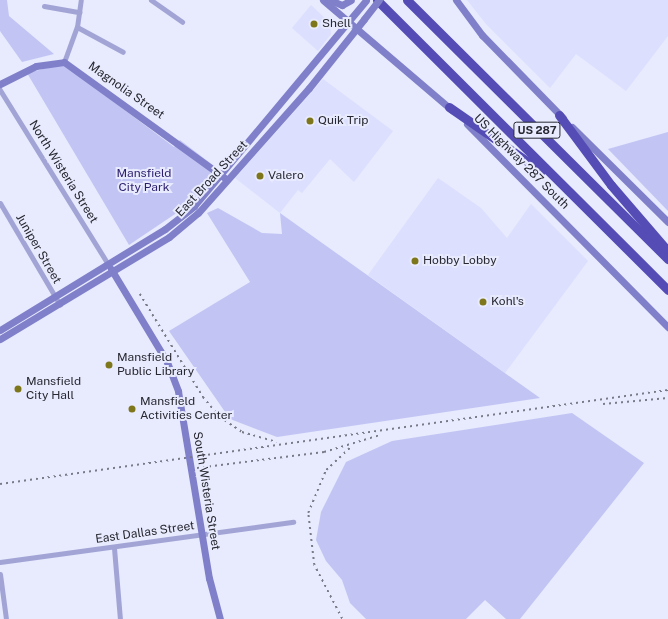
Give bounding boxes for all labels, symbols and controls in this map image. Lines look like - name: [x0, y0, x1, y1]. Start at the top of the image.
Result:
- place label: Shell: [322, 17, 351, 31]
- marker: Shell: [309, 19, 319, 29]
- street label: Magnolia Street: [85, 59, 167, 123]
- street label: US Highway 287 South: [470, 111, 572, 213]
- place label: Quik Trip: [318, 114, 368, 128]
- marker: Quik Trip: [305, 116, 315, 126]
- street label: North Wisteria Street: [25, 118, 101, 226]
- road number: US 287: [513, 121, 561, 139]
- street label: East Broad Street: [173, 138, 251, 220]
- park label: Mansfield City Park: [116, 167, 172, 195]
- place label: Valero: [268, 169, 304, 183]
- marker: Valero: [255, 171, 265, 181]
- street label: Juniper Street: [12, 212, 64, 286]
- place label: Hobby Lobby: [423, 254, 497, 268]
- marker: Hobby Lobby: [410, 256, 420, 266]
- place label: Kohl's: [491, 295, 524, 309]
- marker: Kohl's: [478, 297, 488, 307]
- place label: Mansfield Public Library: [117, 351, 194, 379]
- marker: Mansfield Public Library: [104, 360, 114, 370]
- place label: Mansfield City Hall: [26, 375, 81, 403]
- marker: Mansfield City Hall: [13, 384, 23, 394]
- place label: Mansfield Activities Center: [140, 395, 232, 423]
- marker: Mansfield Activities Center: [127, 404, 137, 414]
- street label: South Wisteria Street: [189, 431, 223, 551]
- street label: East Dallas Street: [94, 519, 196, 547]

